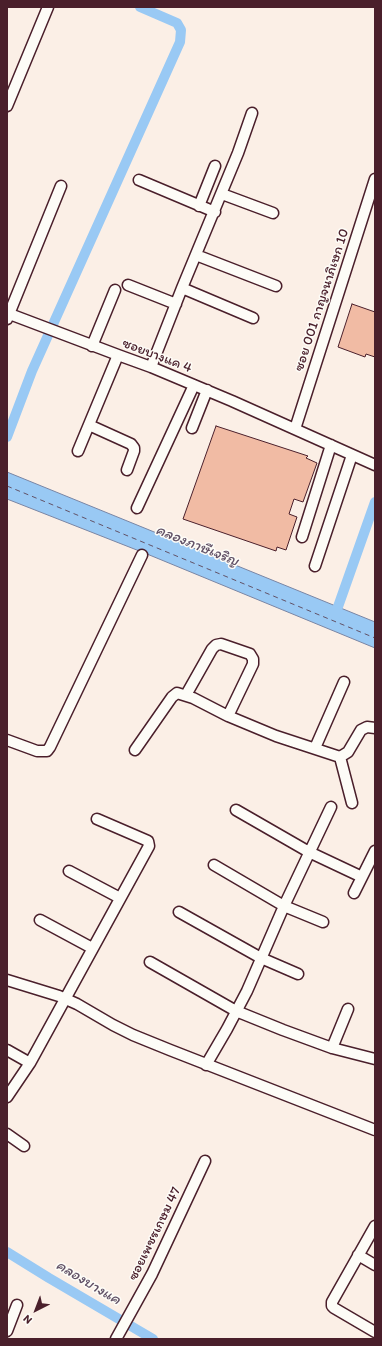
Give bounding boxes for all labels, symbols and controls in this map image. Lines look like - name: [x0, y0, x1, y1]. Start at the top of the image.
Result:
- street label: ซอย 001 กาญจนาภิเษก 10: [291, 227, 353, 373]
- street label: ซอยบางแค 4: [120, 335, 194, 377]
- water label: คลองภาษีเจริญ: [153, 521, 241, 571]
- street label: ซอยเพชรเกษม 47: [125, 1185, 185, 1283]
- water label: คลองบางแค: [52, 1257, 124, 1309]
- north arrow: [16, 1290, 56, 1330]
- text: N: [21, 1312, 35, 1327]

